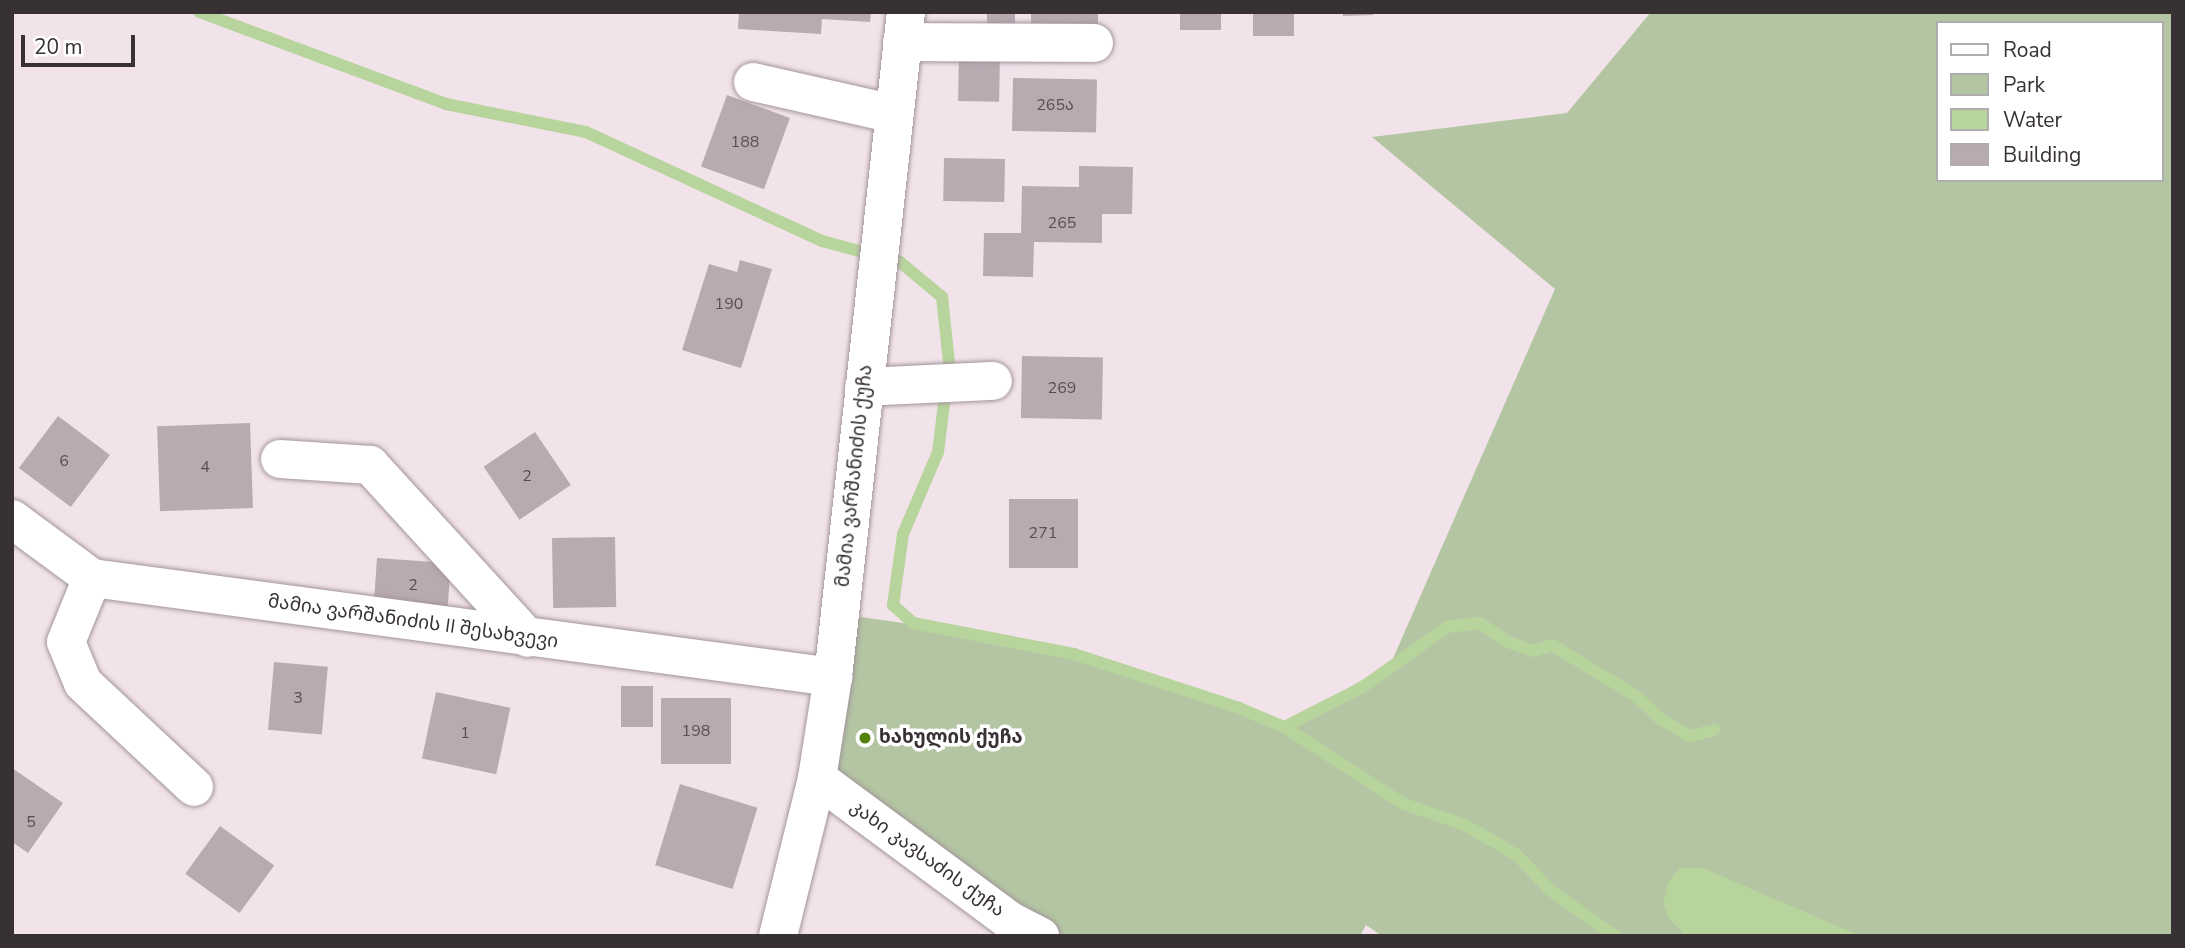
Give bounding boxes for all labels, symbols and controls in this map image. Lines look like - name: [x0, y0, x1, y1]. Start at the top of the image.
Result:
- scale bar: [24, 21, 138, 65]
- legend: [1937, 21, 2164, 182]
- text: 20 m: [34, 33, 83, 61]
- text: Road: [2003, 36, 2052, 64]
- text: Park: [2003, 71, 2045, 99]
- house number: 265ა: [1036, 95, 1074, 115]
- text: Water: [2003, 106, 2062, 134]
- house number: 188: [731, 132, 759, 152]
- text: Building: [2003, 141, 2081, 169]
- house number: 265: [1048, 213, 1076, 233]
- house number: 190: [715, 294, 743, 314]
- street label: მამია ვარშანიძის ქუჩა: [832, 364, 878, 588]
- house number: 269: [1048, 378, 1076, 398]
- house number: 6: [59, 451, 69, 471]
- house number: 4: [200, 457, 210, 477]
- house number: 2: [522, 466, 532, 486]
- house number: 271: [1029, 523, 1057, 543]
- house number: 2: [408, 575, 418, 595]
- street label: მამია ვარშანიძის II შესახვევი: [266, 590, 560, 654]
- house number: 3: [293, 688, 303, 708]
- house number: 198: [682, 721, 710, 741]
- house number: 1: [460, 723, 470, 743]
- place label: ხახულის ქუჩა: [879, 727, 1023, 749]
- marker: ხახულის ქუჩა: [857, 730, 873, 746]
- street label: კახი კავსაძის ქუჩა: [845, 795, 1009, 923]
- house number: 5: [26, 812, 36, 832]

